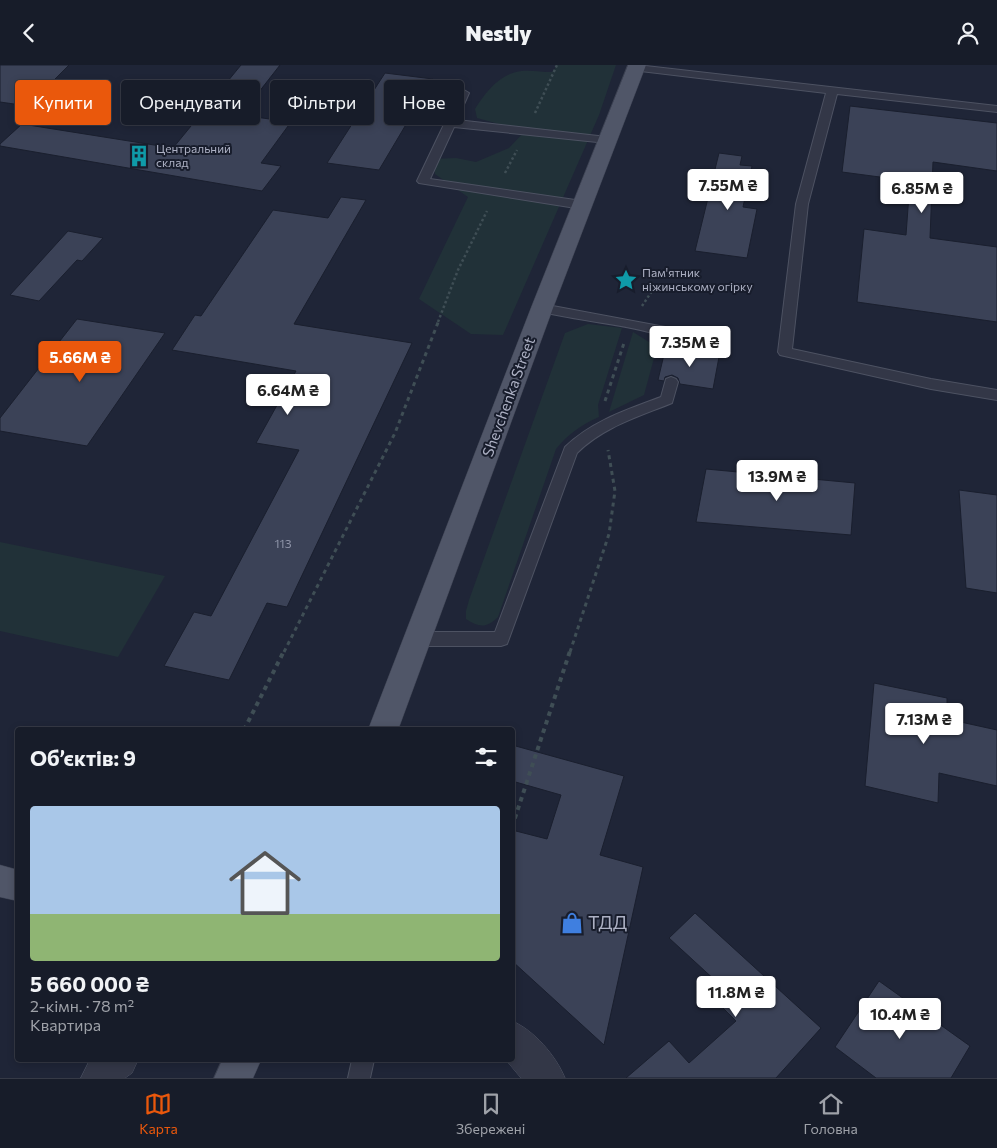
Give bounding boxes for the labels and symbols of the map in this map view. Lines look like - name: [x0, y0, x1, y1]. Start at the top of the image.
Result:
- place label: Центральний склад: [156, 141, 231, 169]
- building icon: Центральний склад: [126, 143, 152, 169]
- pin: 7.55M ₴: [682, 169, 774, 211]
- pin: 6.85M ₴: [876, 171, 968, 214]
- place label: Пам'ятник ніжинському огірку: [642, 265, 753, 293]
- place icon: Пам'ятник ніжинському огірку: [613, 267, 639, 293]
- pin: 7.35M ₴: [644, 325, 736, 368]
- street label: Shevchenka Street: [478, 334, 538, 459]
- pin: 5.66M ₴: [34, 341, 126, 383]
- pin: 6.64M ₴: [242, 373, 334, 416]
- pin: 13.9M ₴: [731, 459, 823, 502]
- house number: 113: [274, 536, 292, 550]
- pin: 7.13M ₴: [878, 703, 970, 745]
- shop icon: ТДД: [559, 910, 585, 936]
- place label: ТДД: [588, 911, 627, 933]
- pin: 11.8M ₴: [690, 975, 782, 1018]
- pin: 10.4M ₴: [854, 997, 946, 1040]

